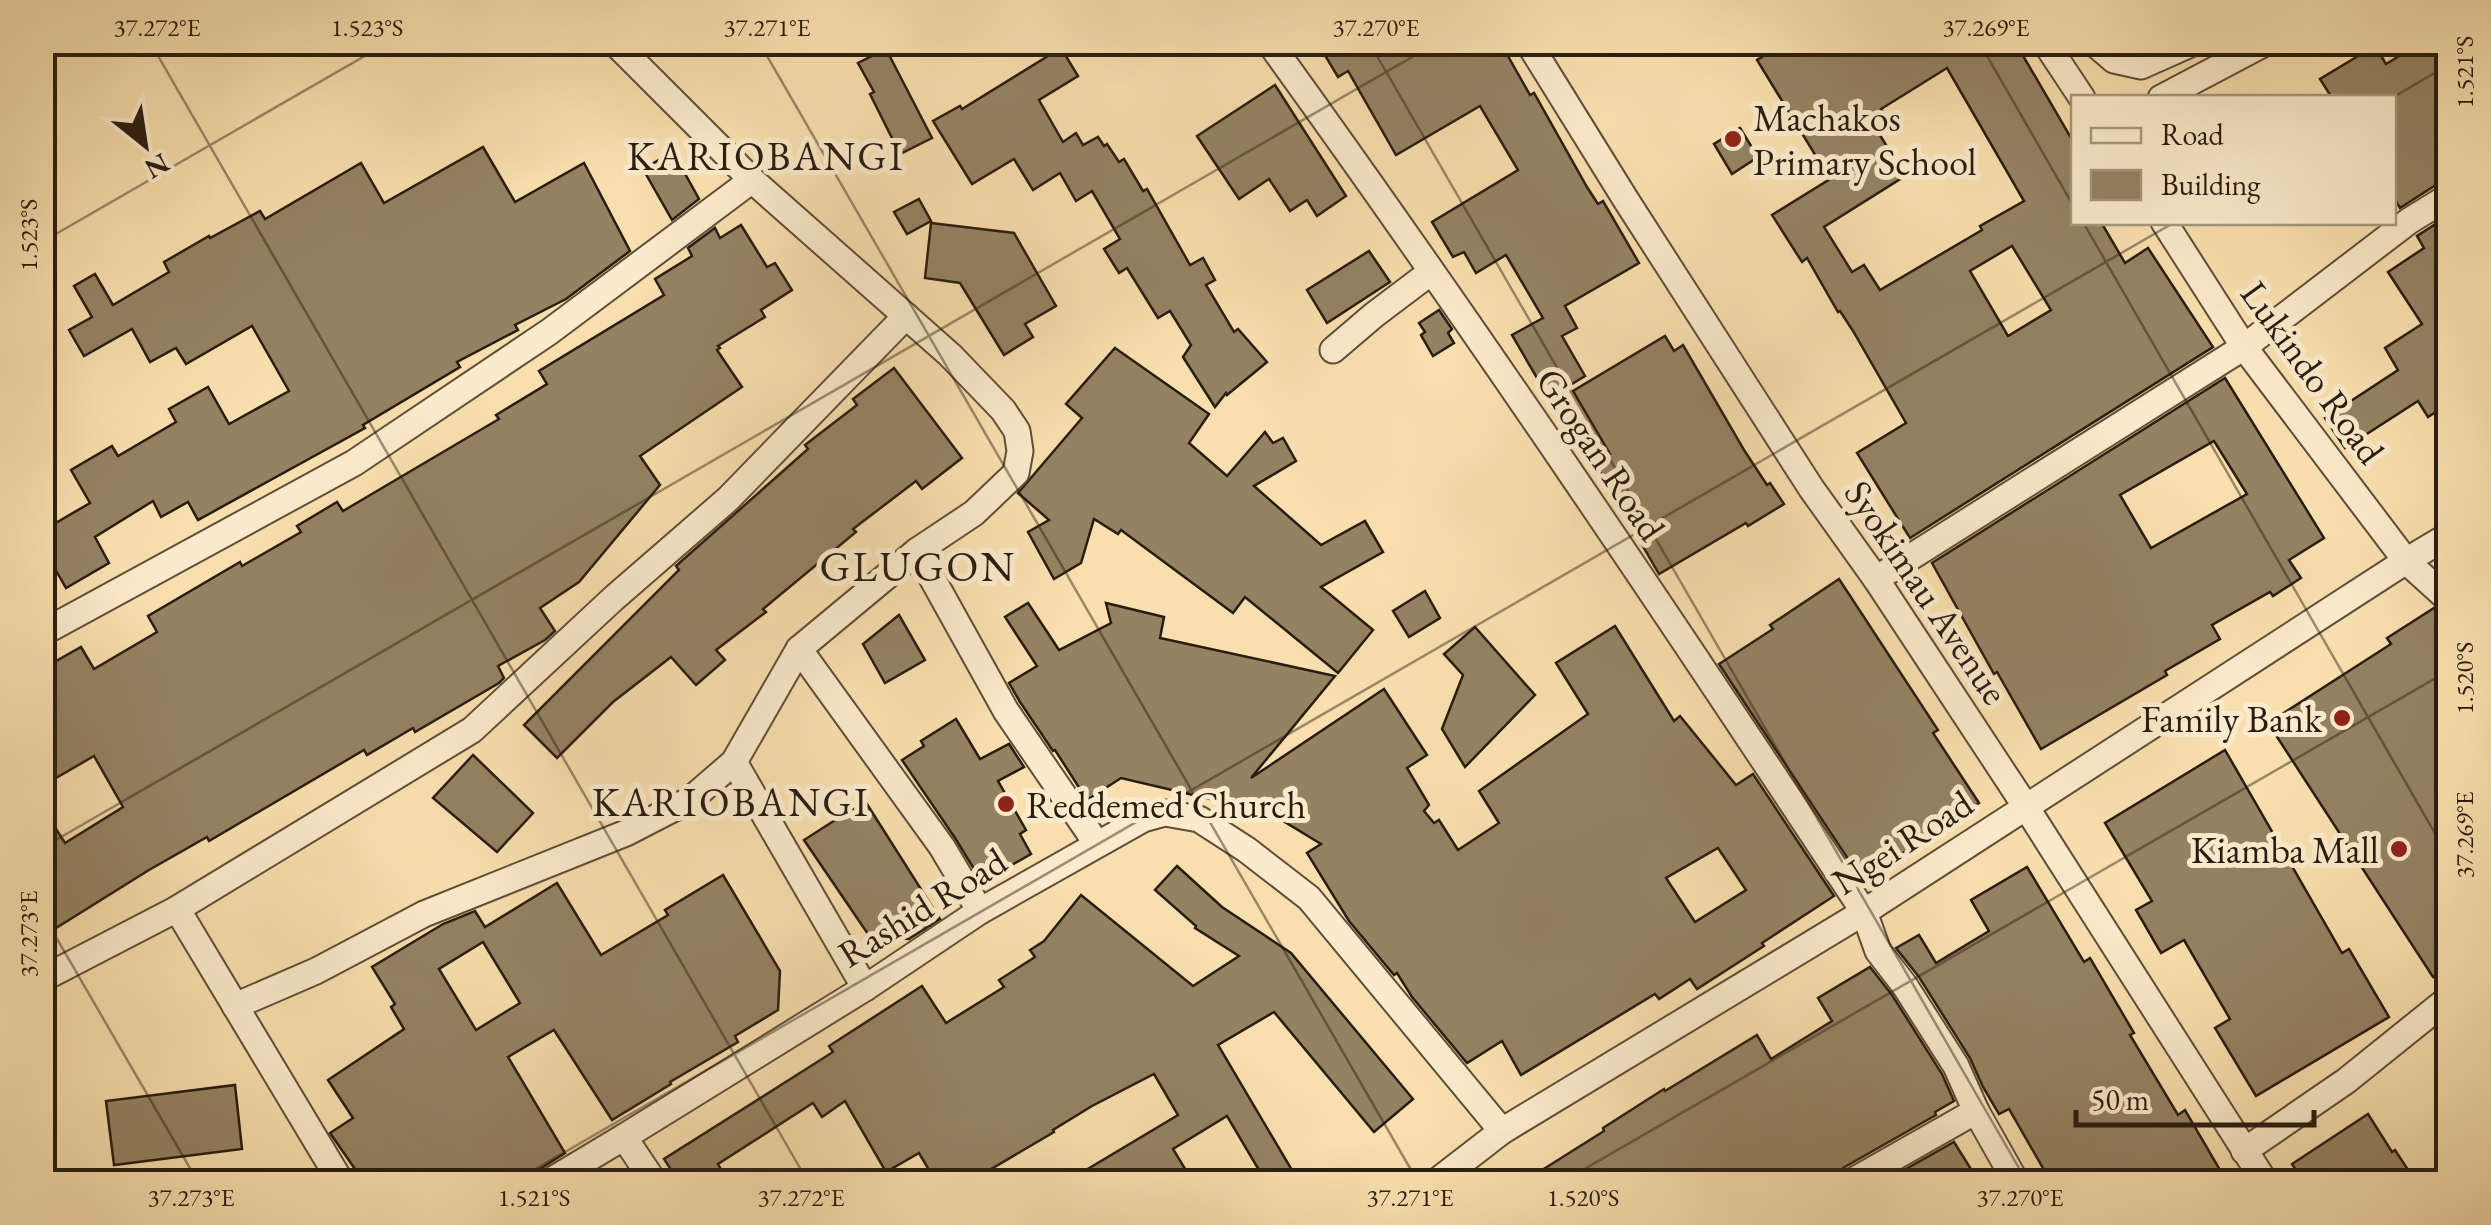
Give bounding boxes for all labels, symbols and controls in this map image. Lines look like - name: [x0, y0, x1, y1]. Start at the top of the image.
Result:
- text: 37.272°E: [113, 11, 201, 43]
- text: 1.523°S: [331, 11, 403, 43]
- text: 37.271°E: [723, 11, 811, 43]
- text: 37.270°E: [1332, 11, 1420, 43]
- text: 37.269°E: [1942, 11, 2030, 43]
- text: 1.521°S: [2448, 36, 2480, 108]
- place label: Machakos Primary School: [1753, 93, 1977, 186]
- north arrow: [95, 95, 195, 195]
- legend: [2071, 95, 2396, 225]
- text: Road: [2161, 115, 2225, 154]
- marker: Machakos Primary School: [1722, 128, 1744, 150]
- district label: KARIOBANGI: [627, 130, 905, 182]
- text: N: [138, 145, 176, 188]
- text: Building: [2161, 165, 2261, 204]
- text: 1.523°S: [12, 199, 44, 271]
- street label: Lukindo Road: [2230, 271, 2396, 474]
- street label: Grogan Road: [1525, 358, 1677, 550]
- street label: Syokimau Avenue: [1834, 470, 2020, 714]
- district label: GLUGON: [819, 539, 1017, 594]
- text: 1.520°S: [2448, 642, 2480, 714]
- place label: Family Bank: [2141, 694, 2323, 743]
- marker: Family Bank: [2331, 707, 2353, 729]
- district label: KARIOBANGI: [592, 776, 870, 828]
- street label: Ngei Road: [1822, 778, 1982, 906]
- place label: Reddemed Church: [1026, 780, 1306, 829]
- text: 37.269°E: [2448, 791, 2480, 879]
- marker: Reddemed Church: [995, 793, 1017, 815]
- place label: Kiamba Mall: [2191, 825, 2379, 874]
- street label: Rashid Road: [829, 836, 1016, 978]
- marker: Kiamba Mall: [2388, 838, 2410, 860]
- text: 37.273°E: [12, 890, 44, 978]
- scale bar: [2076, 1065, 2314, 1127]
- text: 50 m: [2091, 1080, 2149, 1119]
- text: 37.273°E: [147, 1181, 235, 1213]
- text: 1.521°S: [498, 1181, 570, 1213]
- text: 37.272°E: [757, 1181, 845, 1213]
- text: 37.271°E: [1366, 1181, 1454, 1213]
- text: 1.520°S: [1547, 1181, 1619, 1213]
- text: 37.270°E: [1976, 1181, 2064, 1213]

